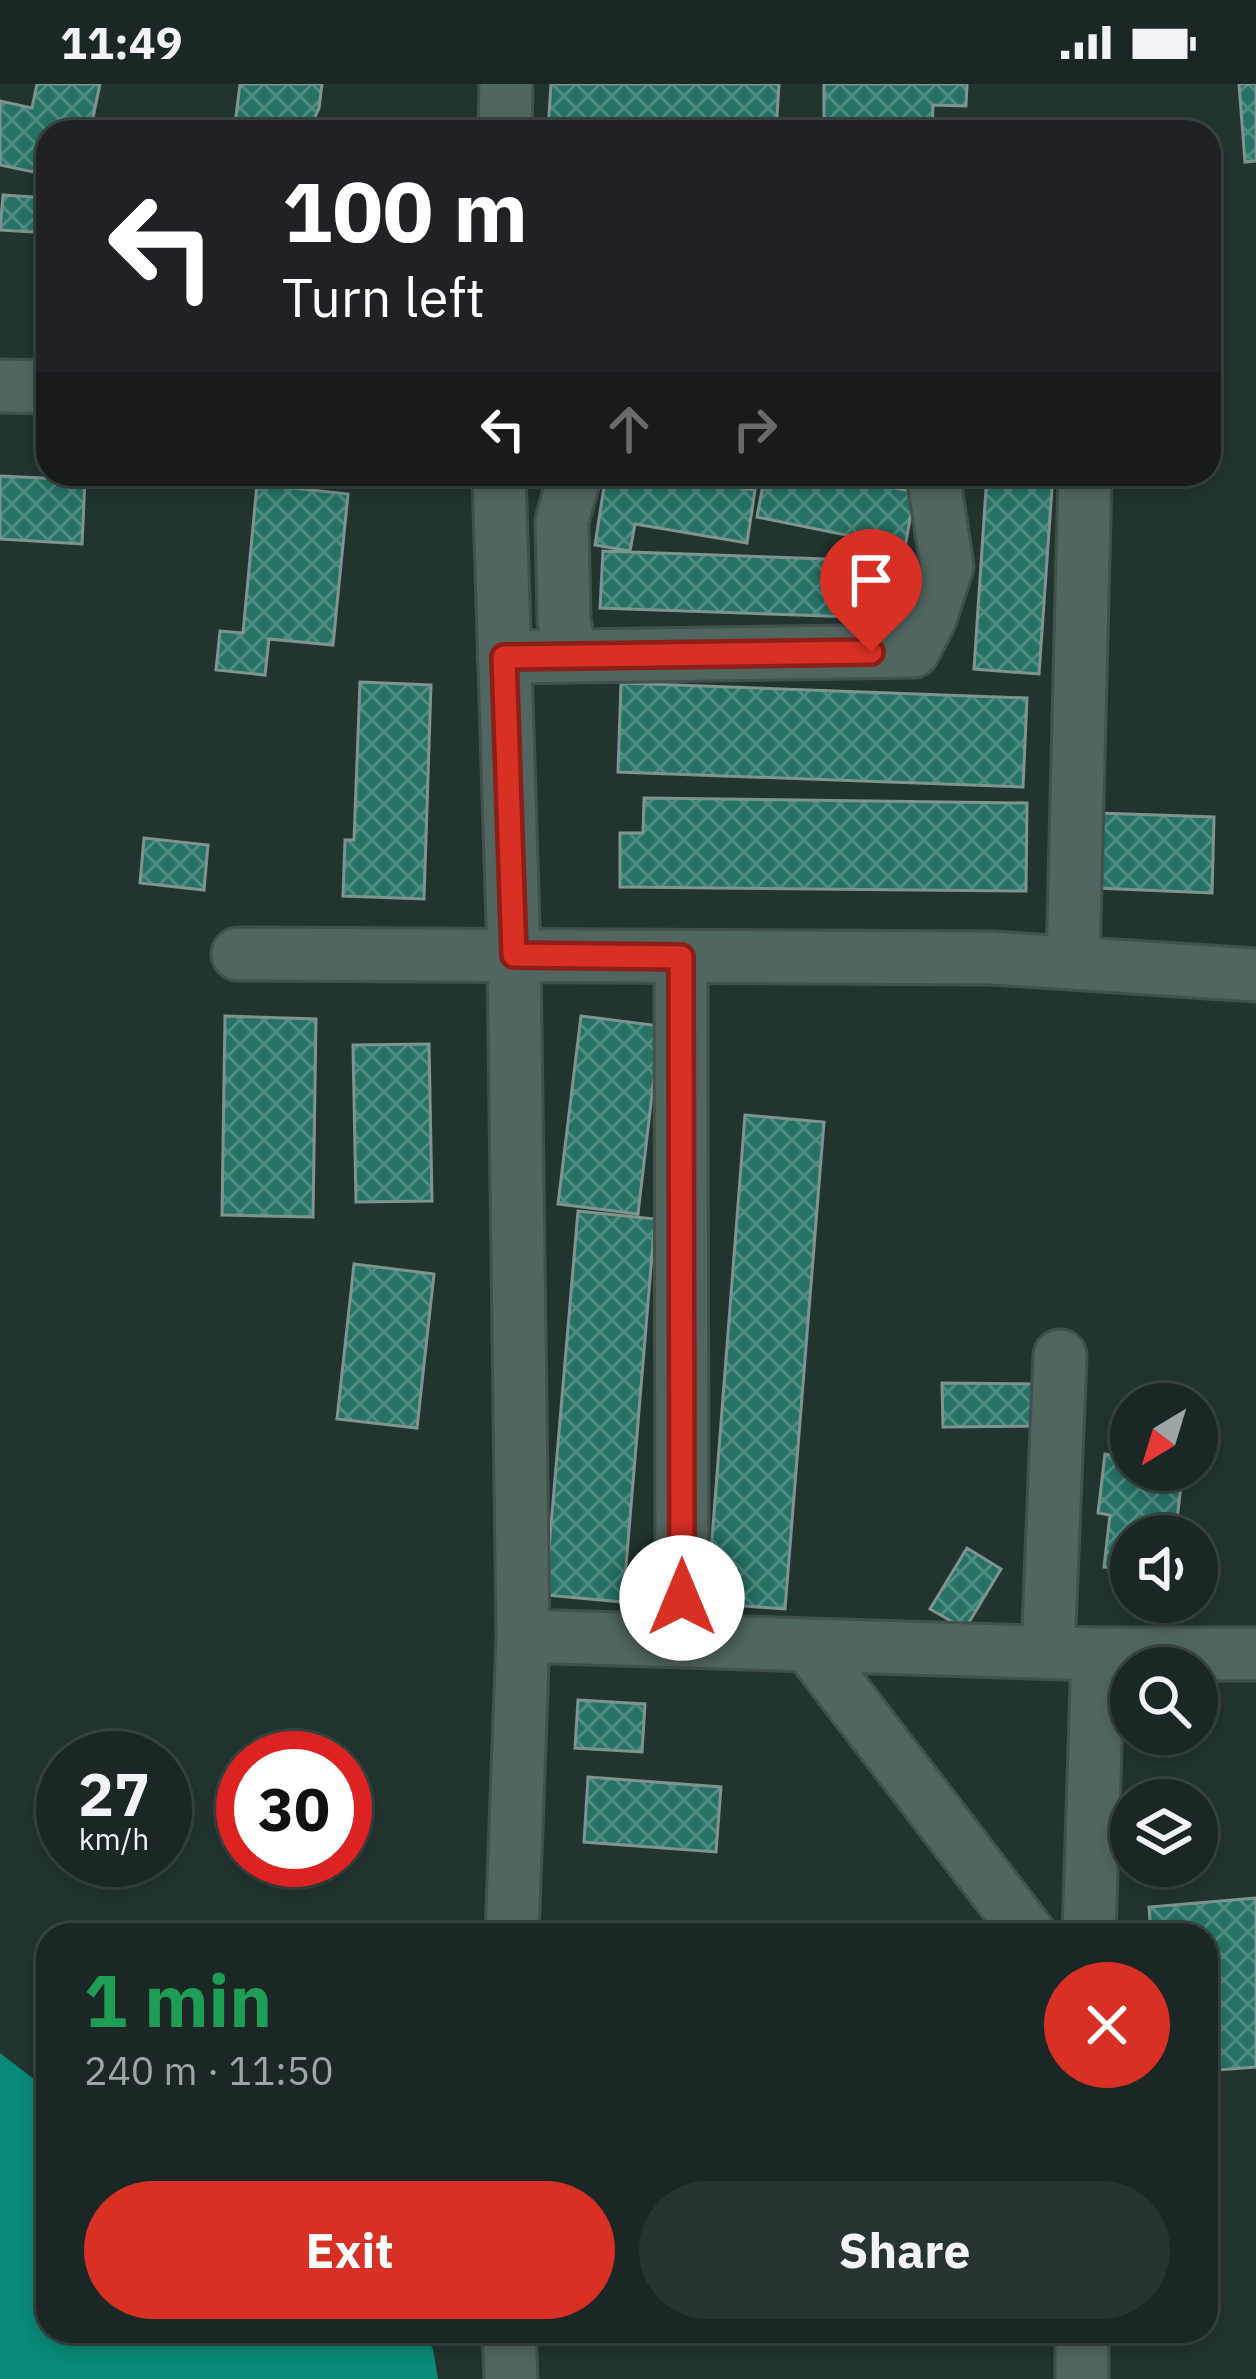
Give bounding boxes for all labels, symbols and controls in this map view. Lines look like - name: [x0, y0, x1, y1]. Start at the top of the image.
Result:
- text: 11:49: [60, 13, 183, 71]
- text: 100 m: [282, 156, 528, 265]
- icon: left: [84, 168, 240, 324]
- text: Turn left: [282, 262, 485, 332]
- icon: left: [470, 396, 536, 462]
- icon: ahead: [596, 396, 662, 462]
- icon: right: [722, 396, 788, 462]
- pin: [820, 529, 922, 652]
- icon: arrive: [838, 547, 904, 613]
- north arrow: [1110, 1383, 1218, 1491]
- map controls: [1110, 1383, 1218, 1887]
- button: sound: [1110, 1515, 1218, 1623]
- position arrow: [619, 1535, 745, 1661]
- button: search: [1110, 1647, 1218, 1755]
- speed limit sign: 30: [216, 1731, 372, 1887]
- text: 27: [78, 1754, 150, 1833]
- button: layers: [1110, 1779, 1218, 1887]
- text: km/h: [79, 1819, 149, 1858]
- text: 1 min: [84, 1953, 272, 2047]
- button: close: [1044, 1962, 1170, 2088]
- text: 240 m · 11:50: [84, 2045, 334, 2096]
- button: Exit: [84, 2181, 615, 2319]
- button: Share: [639, 2181, 1170, 2319]

